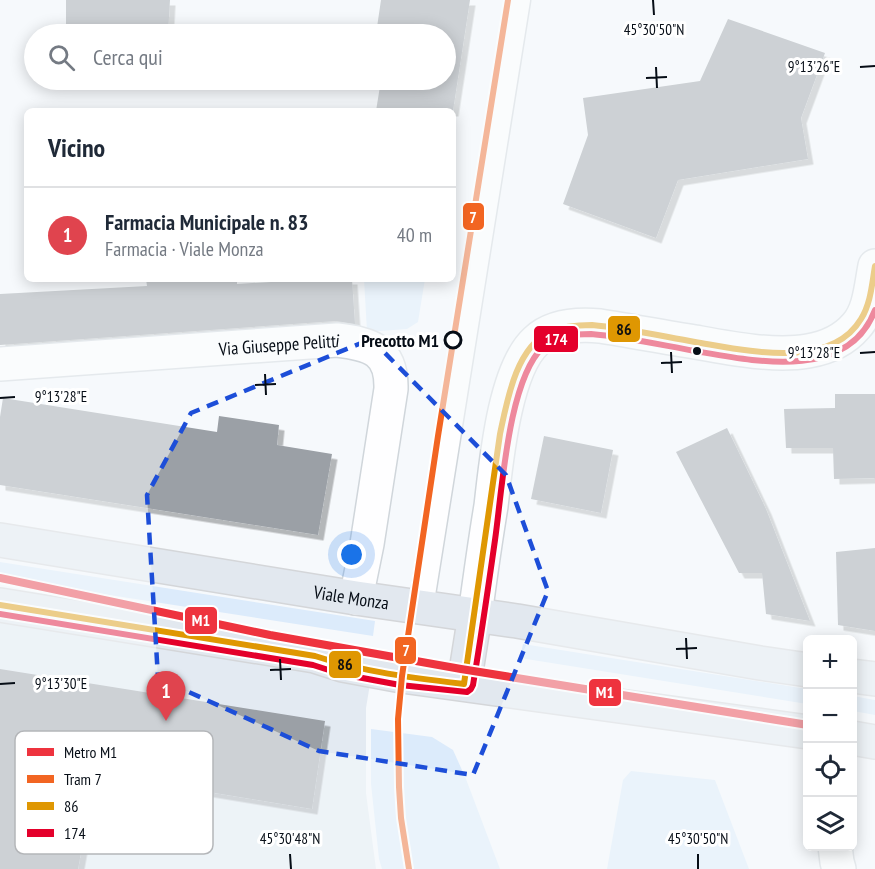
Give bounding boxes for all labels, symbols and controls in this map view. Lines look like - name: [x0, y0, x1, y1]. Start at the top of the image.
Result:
- text: 45°30'50"N: [624, 20, 684, 39]
- search box: [24, 24, 456, 90]
- icon: search: [45, 41, 78, 74]
- text: Cerca qui: [93, 43, 163, 71]
- text: 9°13'26"E: [788, 57, 840, 76]
- text: Vicino: [48, 131, 105, 164]
- line badge: 7: [462, 202, 485, 231]
- text: 7: [469, 207, 477, 227]
- text: Farmacia Municipale n. 83: [105, 208, 309, 236]
- text: 1: [63, 222, 72, 248]
- text: 40 m: [397, 222, 432, 248]
- text: Farmacia · Viale Monza: [105, 236, 264, 262]
- line badge: 86: [607, 315, 641, 343]
- text: 86: [616, 319, 632, 339]
- line badge: 174: [533, 325, 579, 353]
- street label: Via Giuseppe Pelitti: [217, 328, 341, 360]
- place label: Precotto M1: [361, 329, 439, 352]
- text: 174: [545, 329, 568, 349]
- marker: Precotto M1: [444, 331, 462, 349]
- text: 9°13'28"E: [788, 343, 840, 362]
- unlabelled marker: [691, 345, 703, 357]
- text: 9°13'28"E: [35, 387, 87, 406]
- your location: [337, 540, 366, 569]
- street label: Viale Monza: [311, 580, 390, 614]
- line badge: M1: [184, 606, 218, 635]
- text: M1: [192, 610, 210, 630]
- map controls: [803, 635, 857, 851]
- button: +: [803, 635, 857, 689]
- line badge: 7: [394, 636, 417, 665]
- text: 7: [402, 640, 410, 660]
- line badge: 86: [328, 650, 362, 679]
- text: 86: [337, 654, 353, 674]
- pin: 1: [146, 672, 186, 721]
- text: 9°13'30"E: [35, 674, 87, 693]
- line badge: M1: [588, 678, 622, 707]
- text: M1: [596, 682, 614, 702]
- button: −: [803, 689, 857, 743]
- legend: [15, 731, 213, 854]
- text: Metro M1: [64, 742, 117, 762]
- button: locate: [803, 743, 857, 797]
- text: Tram 7: [64, 769, 102, 789]
- text: 86: [64, 796, 78, 816]
- button: layers: [803, 797, 857, 851]
- text: 174: [64, 823, 86, 843]
- text: 45°30'48"N: [260, 829, 320, 848]
- text: 45°30'50"N: [668, 829, 728, 848]

